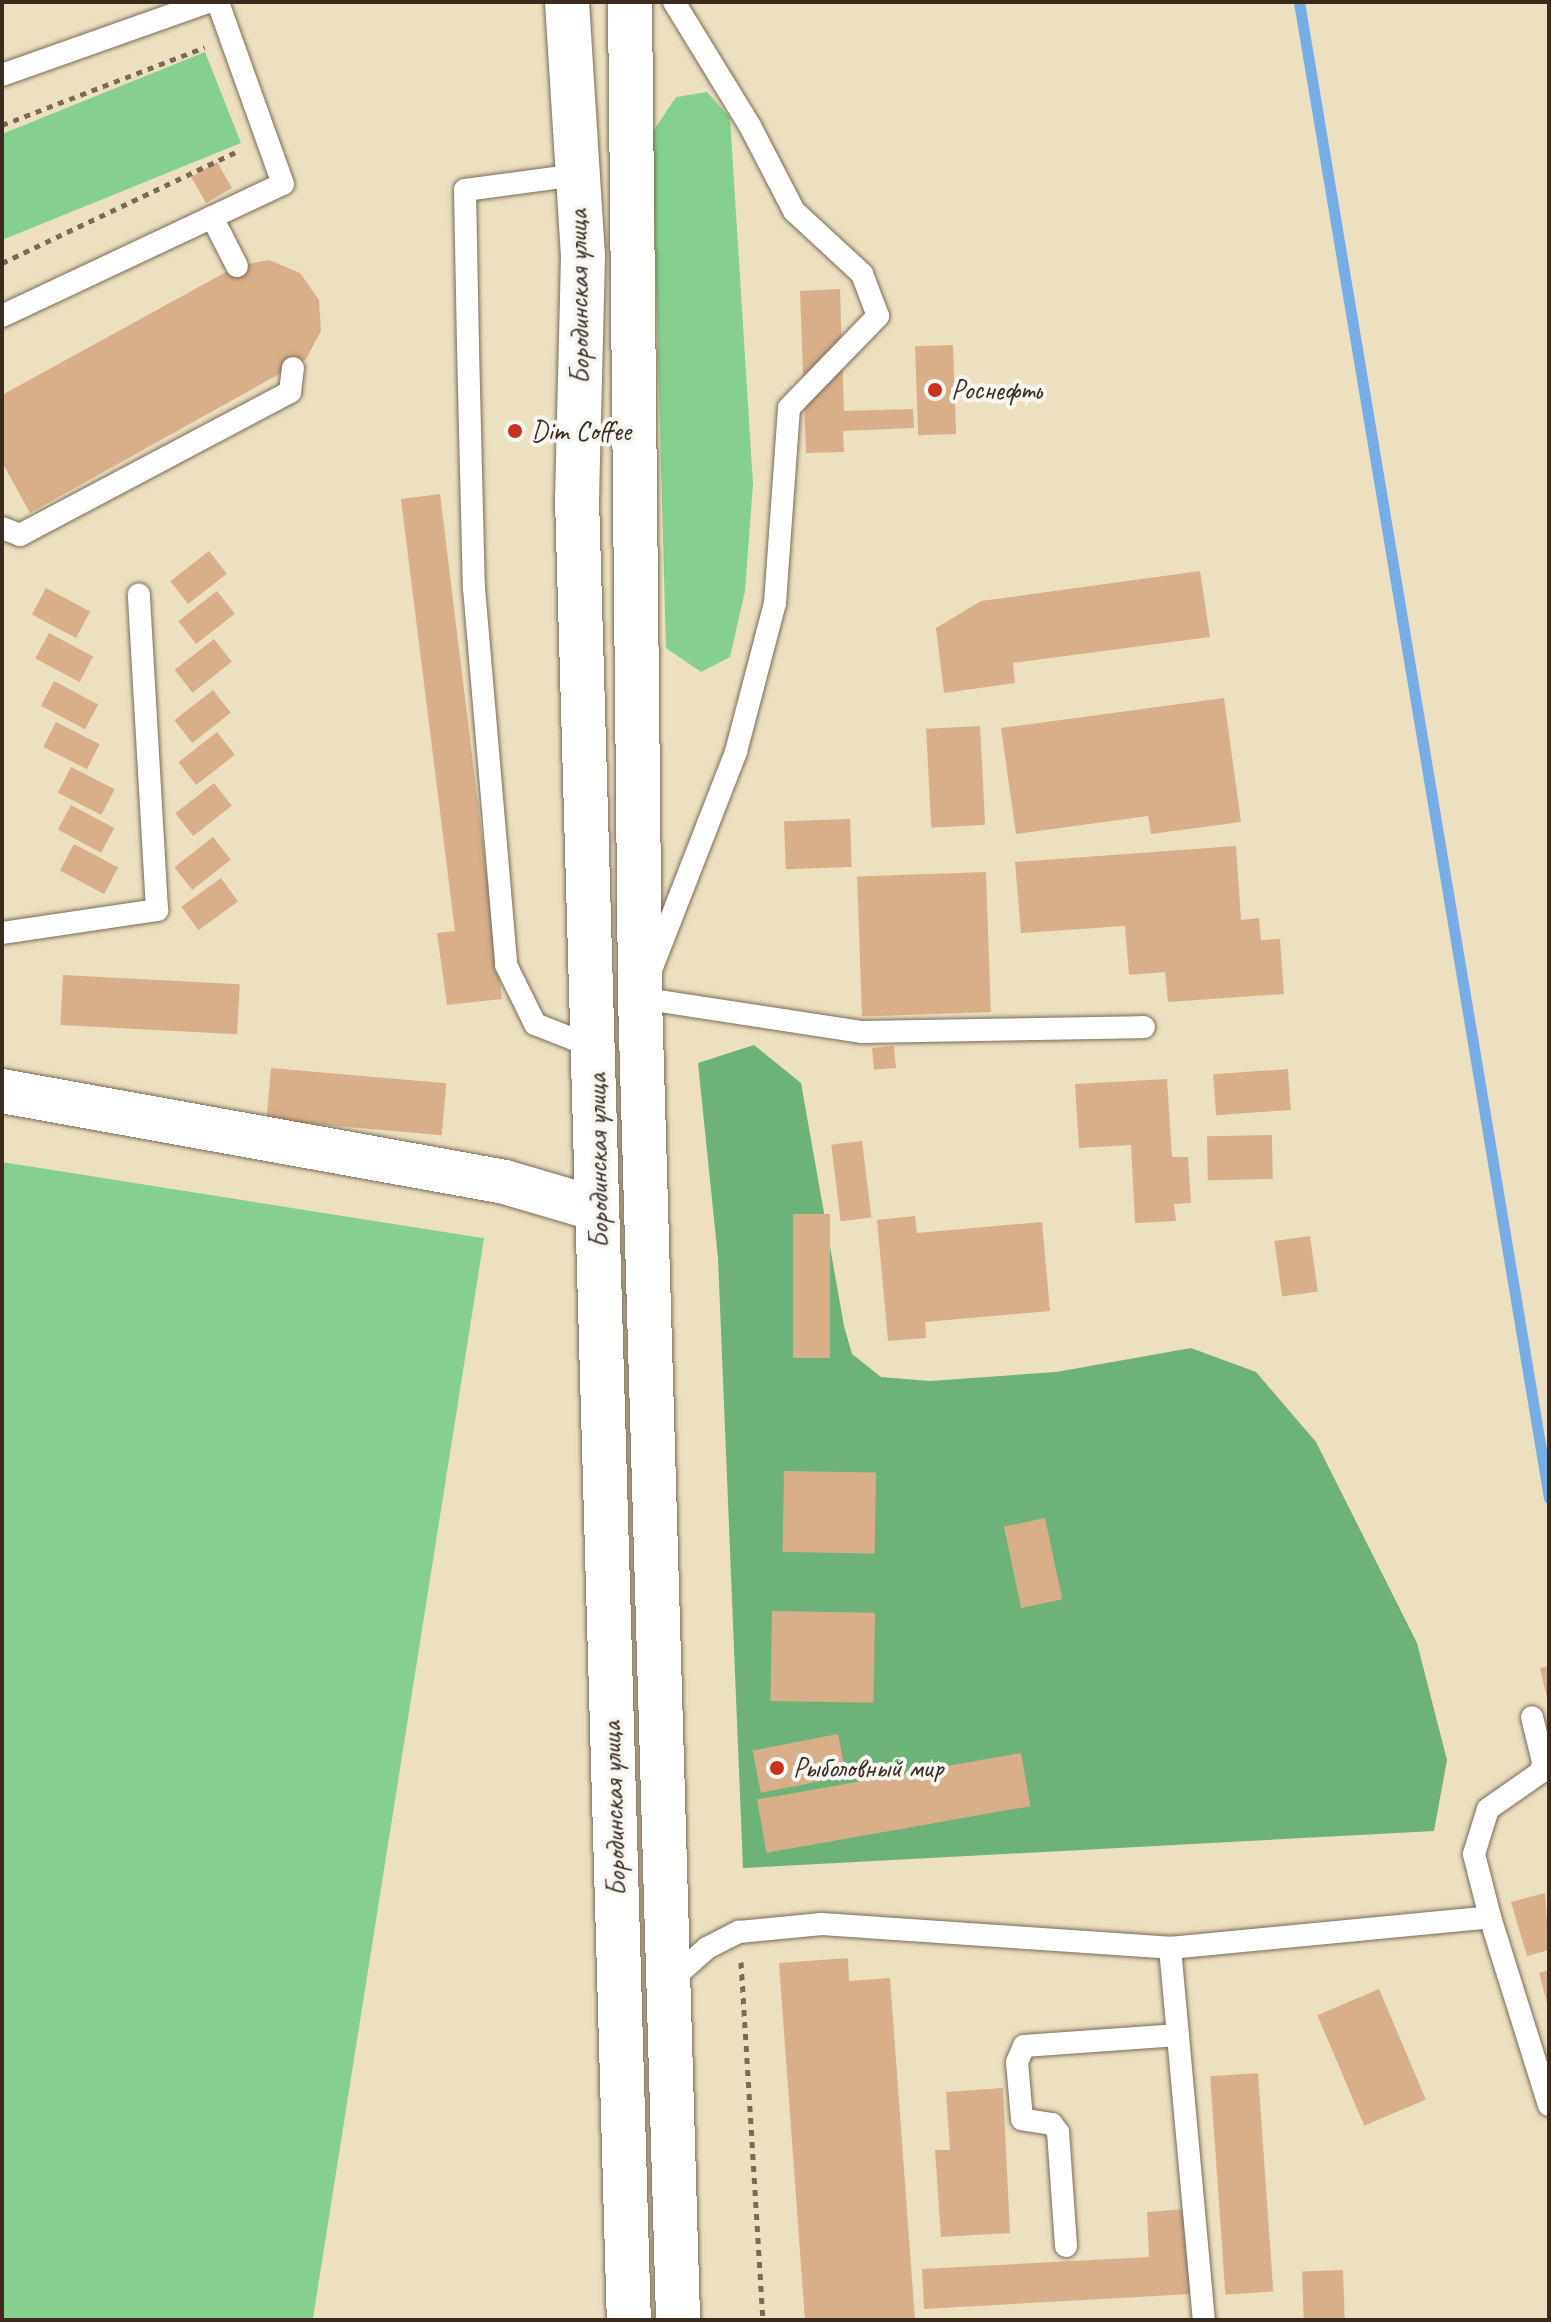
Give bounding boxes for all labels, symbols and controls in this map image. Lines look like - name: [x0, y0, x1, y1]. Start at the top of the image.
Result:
- street label: Бородинская улица: [561, 208, 597, 386]
- place label: Роснефть: [951, 373, 1042, 407]
- marker: Роснефть: [926, 381, 944, 399]
- place label: Dim Coffee: [531, 414, 631, 448]
- marker: Dim Coffee: [506, 422, 524, 440]
- street label: Бородинская улица: [580, 1072, 616, 1250]
- street label: Бородинская улица: [594, 1720, 634, 1898]
- place label: Рыболовный мир: [793, 1751, 943, 1785]
- marker: Рыболовный мир: [768, 1759, 786, 1777]

